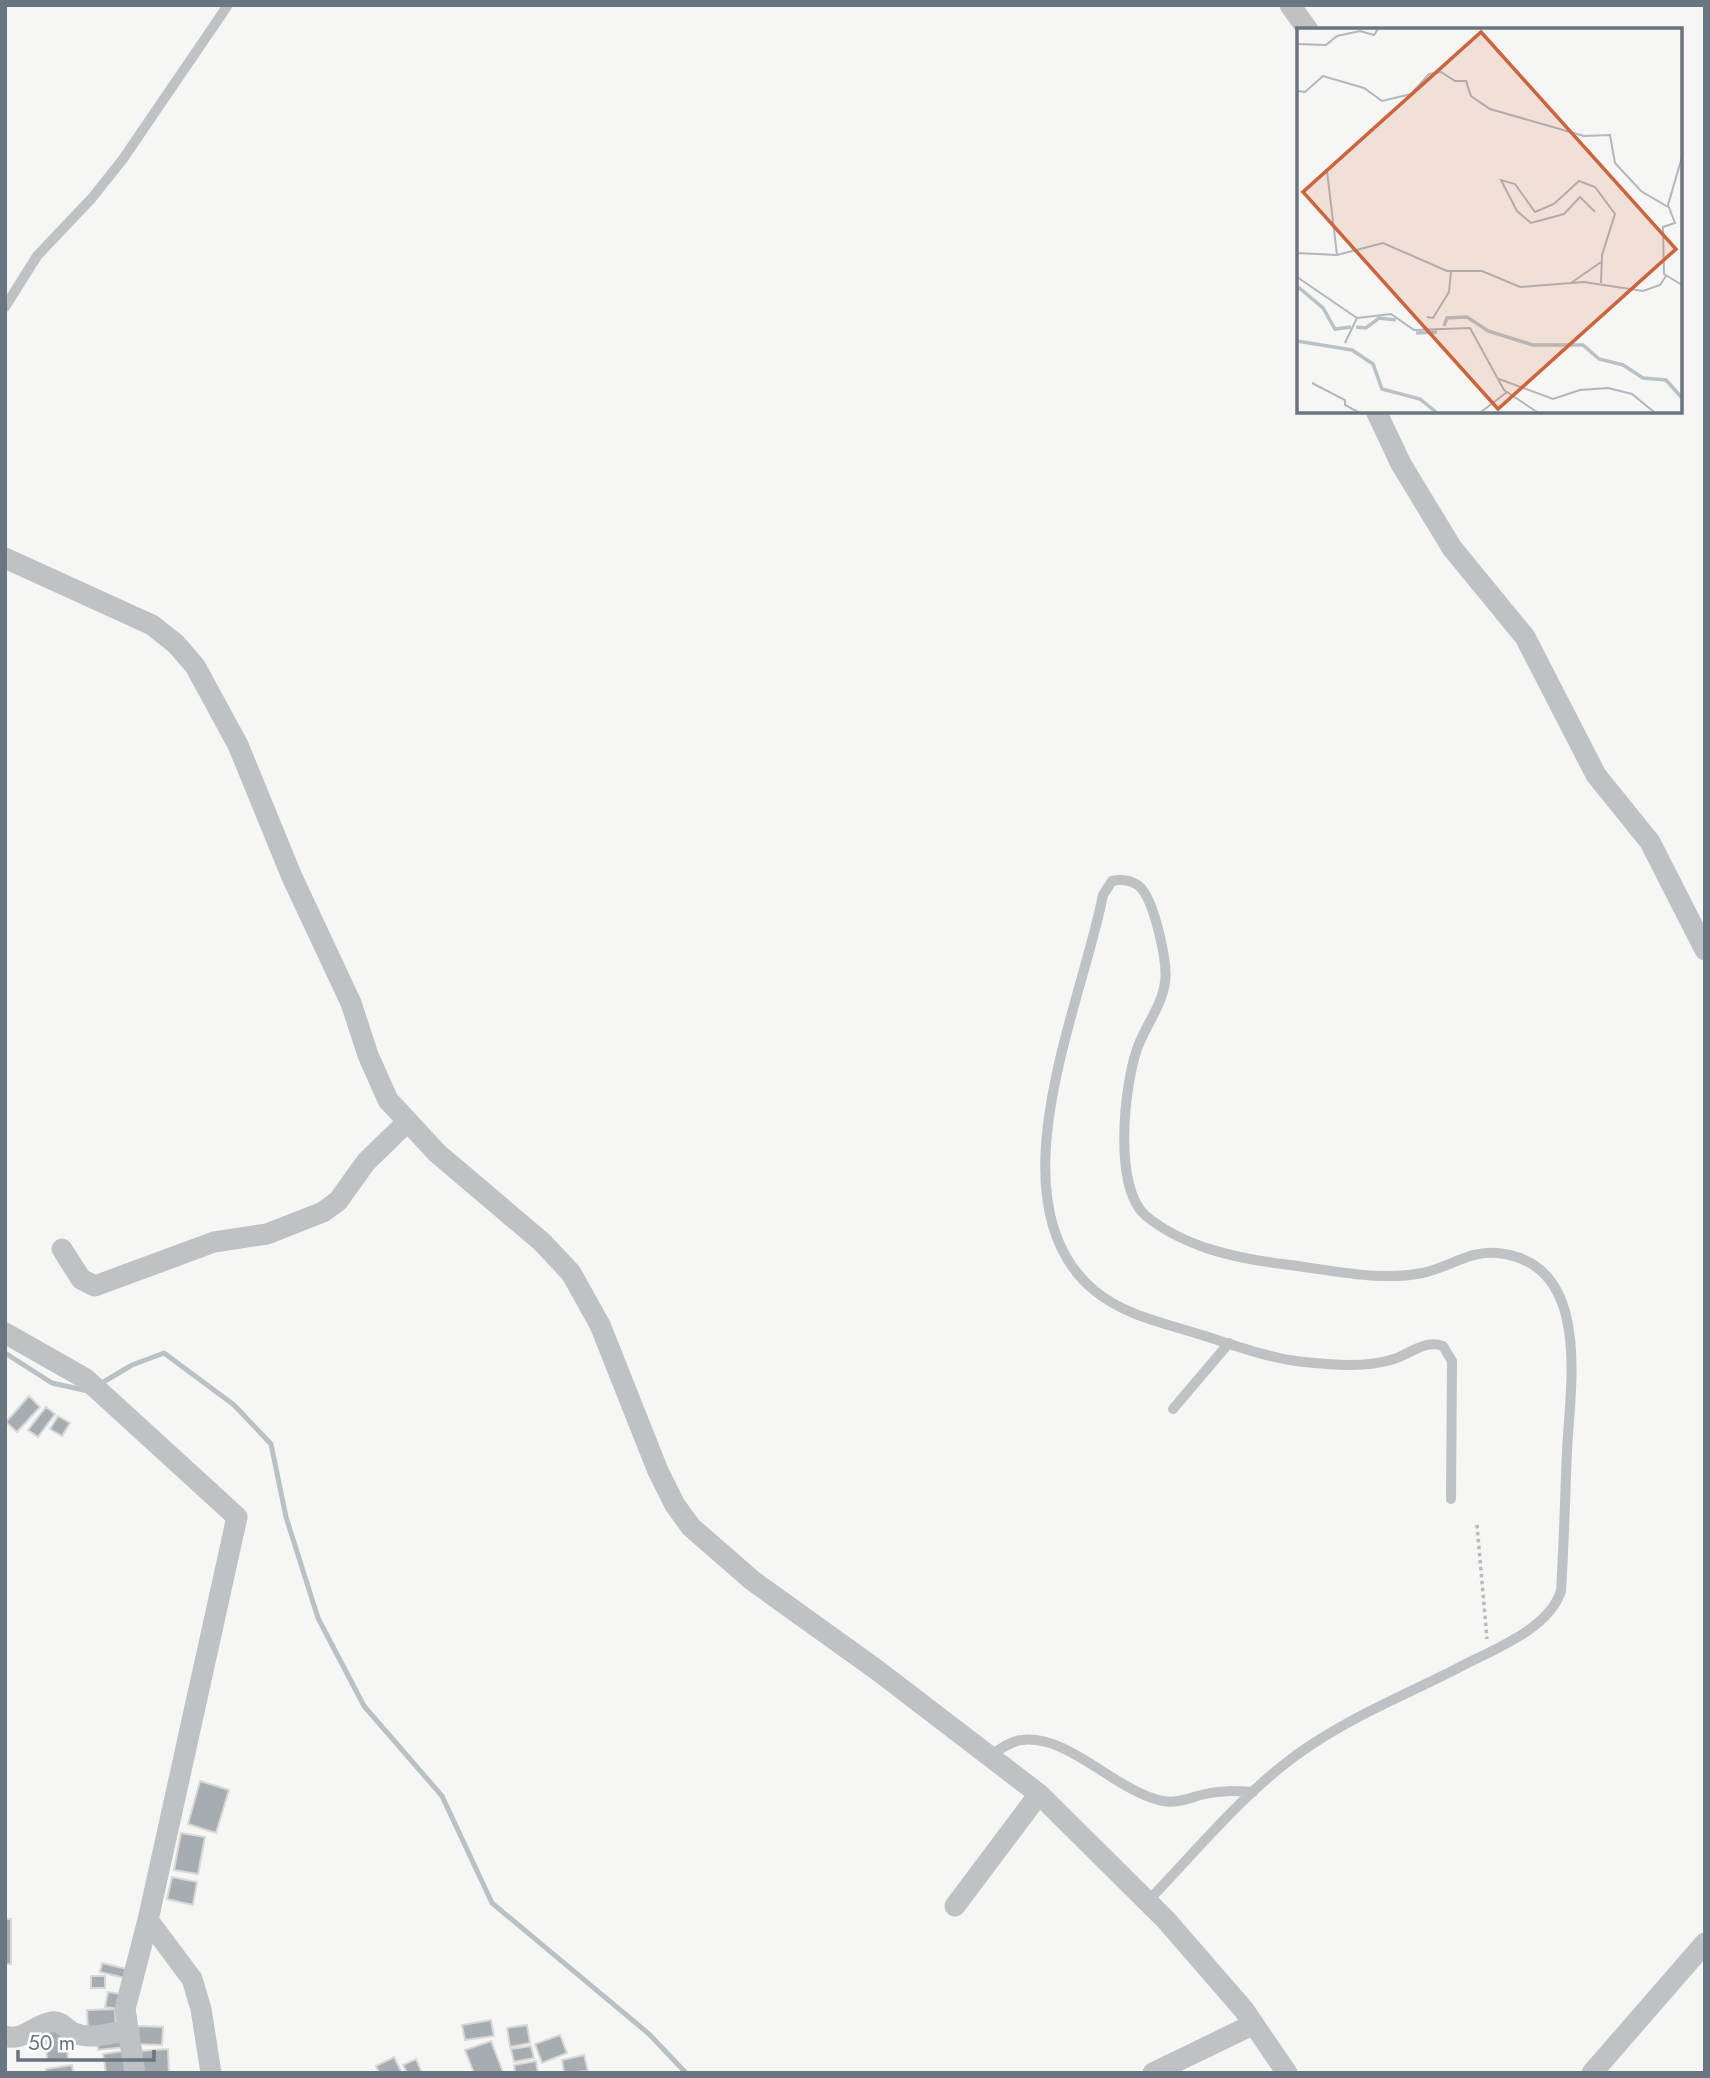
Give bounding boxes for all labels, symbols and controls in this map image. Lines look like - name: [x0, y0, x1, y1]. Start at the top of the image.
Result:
- inset map: [1297, 28, 1682, 413]
- scale bar: [18, 2018, 154, 2062]
- text: 50 m: [28, 2028, 75, 2058]

